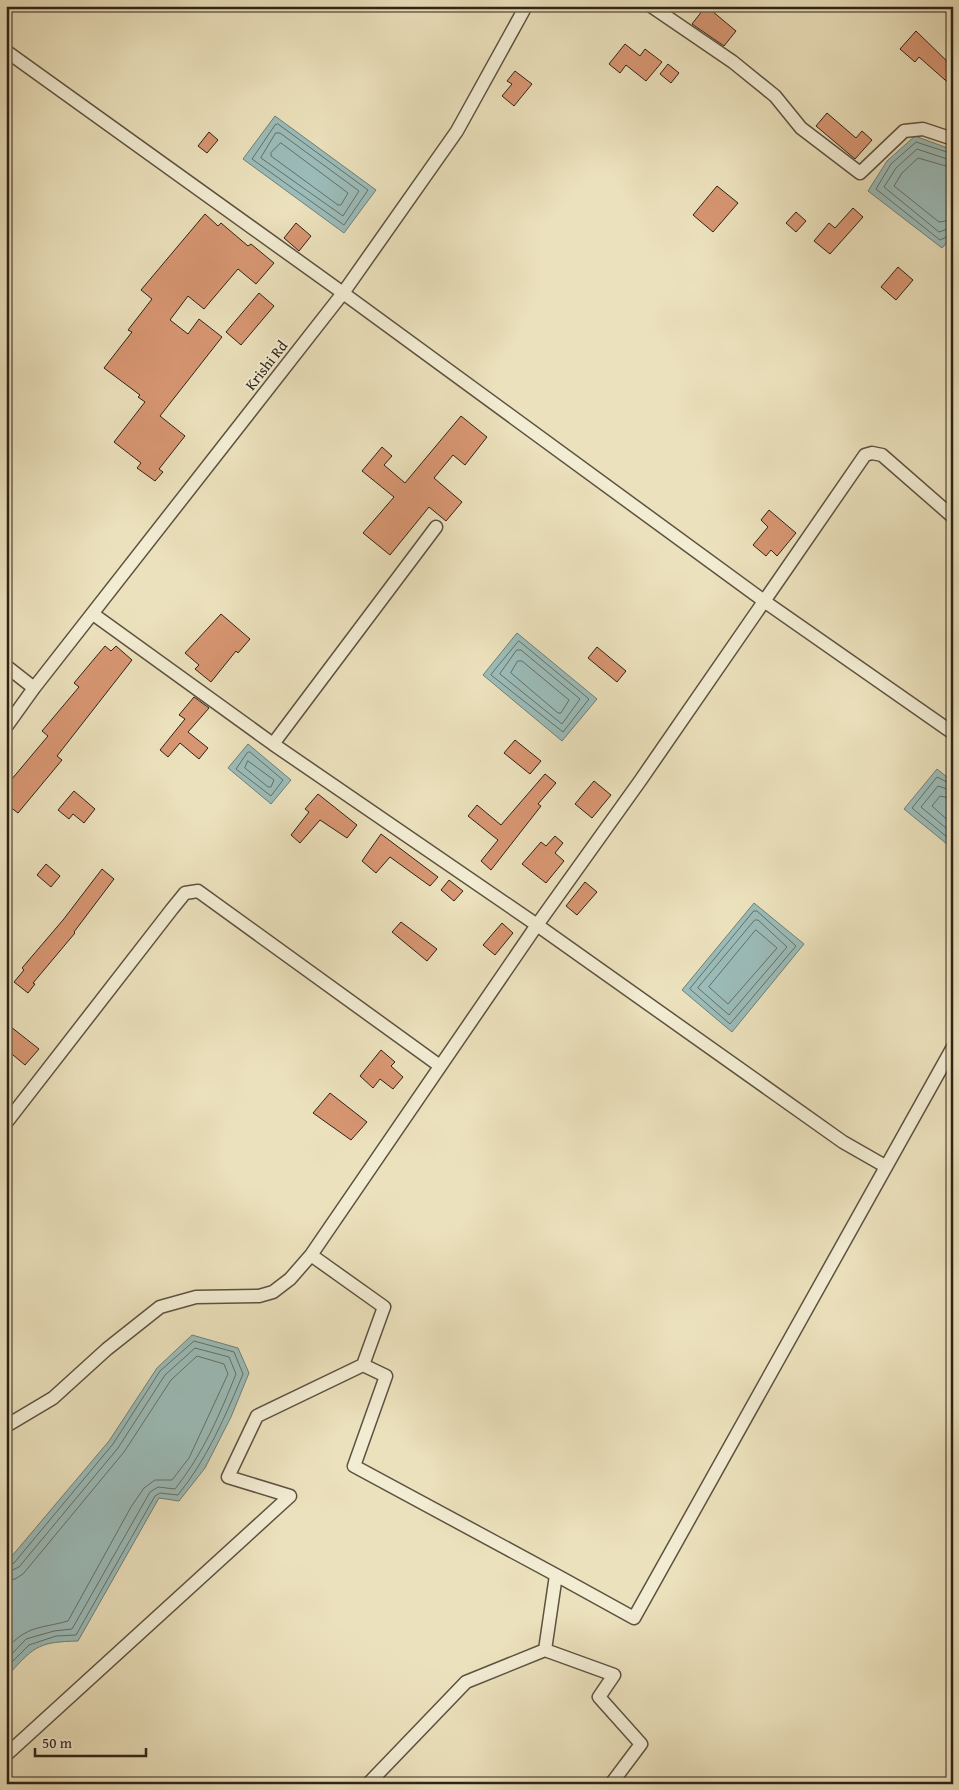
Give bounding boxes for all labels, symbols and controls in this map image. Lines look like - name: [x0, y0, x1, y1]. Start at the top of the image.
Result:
- street label: Krishi Rd: [240, 336, 292, 394]
- scale bar: [35, 1725, 146, 1757]
- text: 50 m: [42, 1732, 73, 1753]

